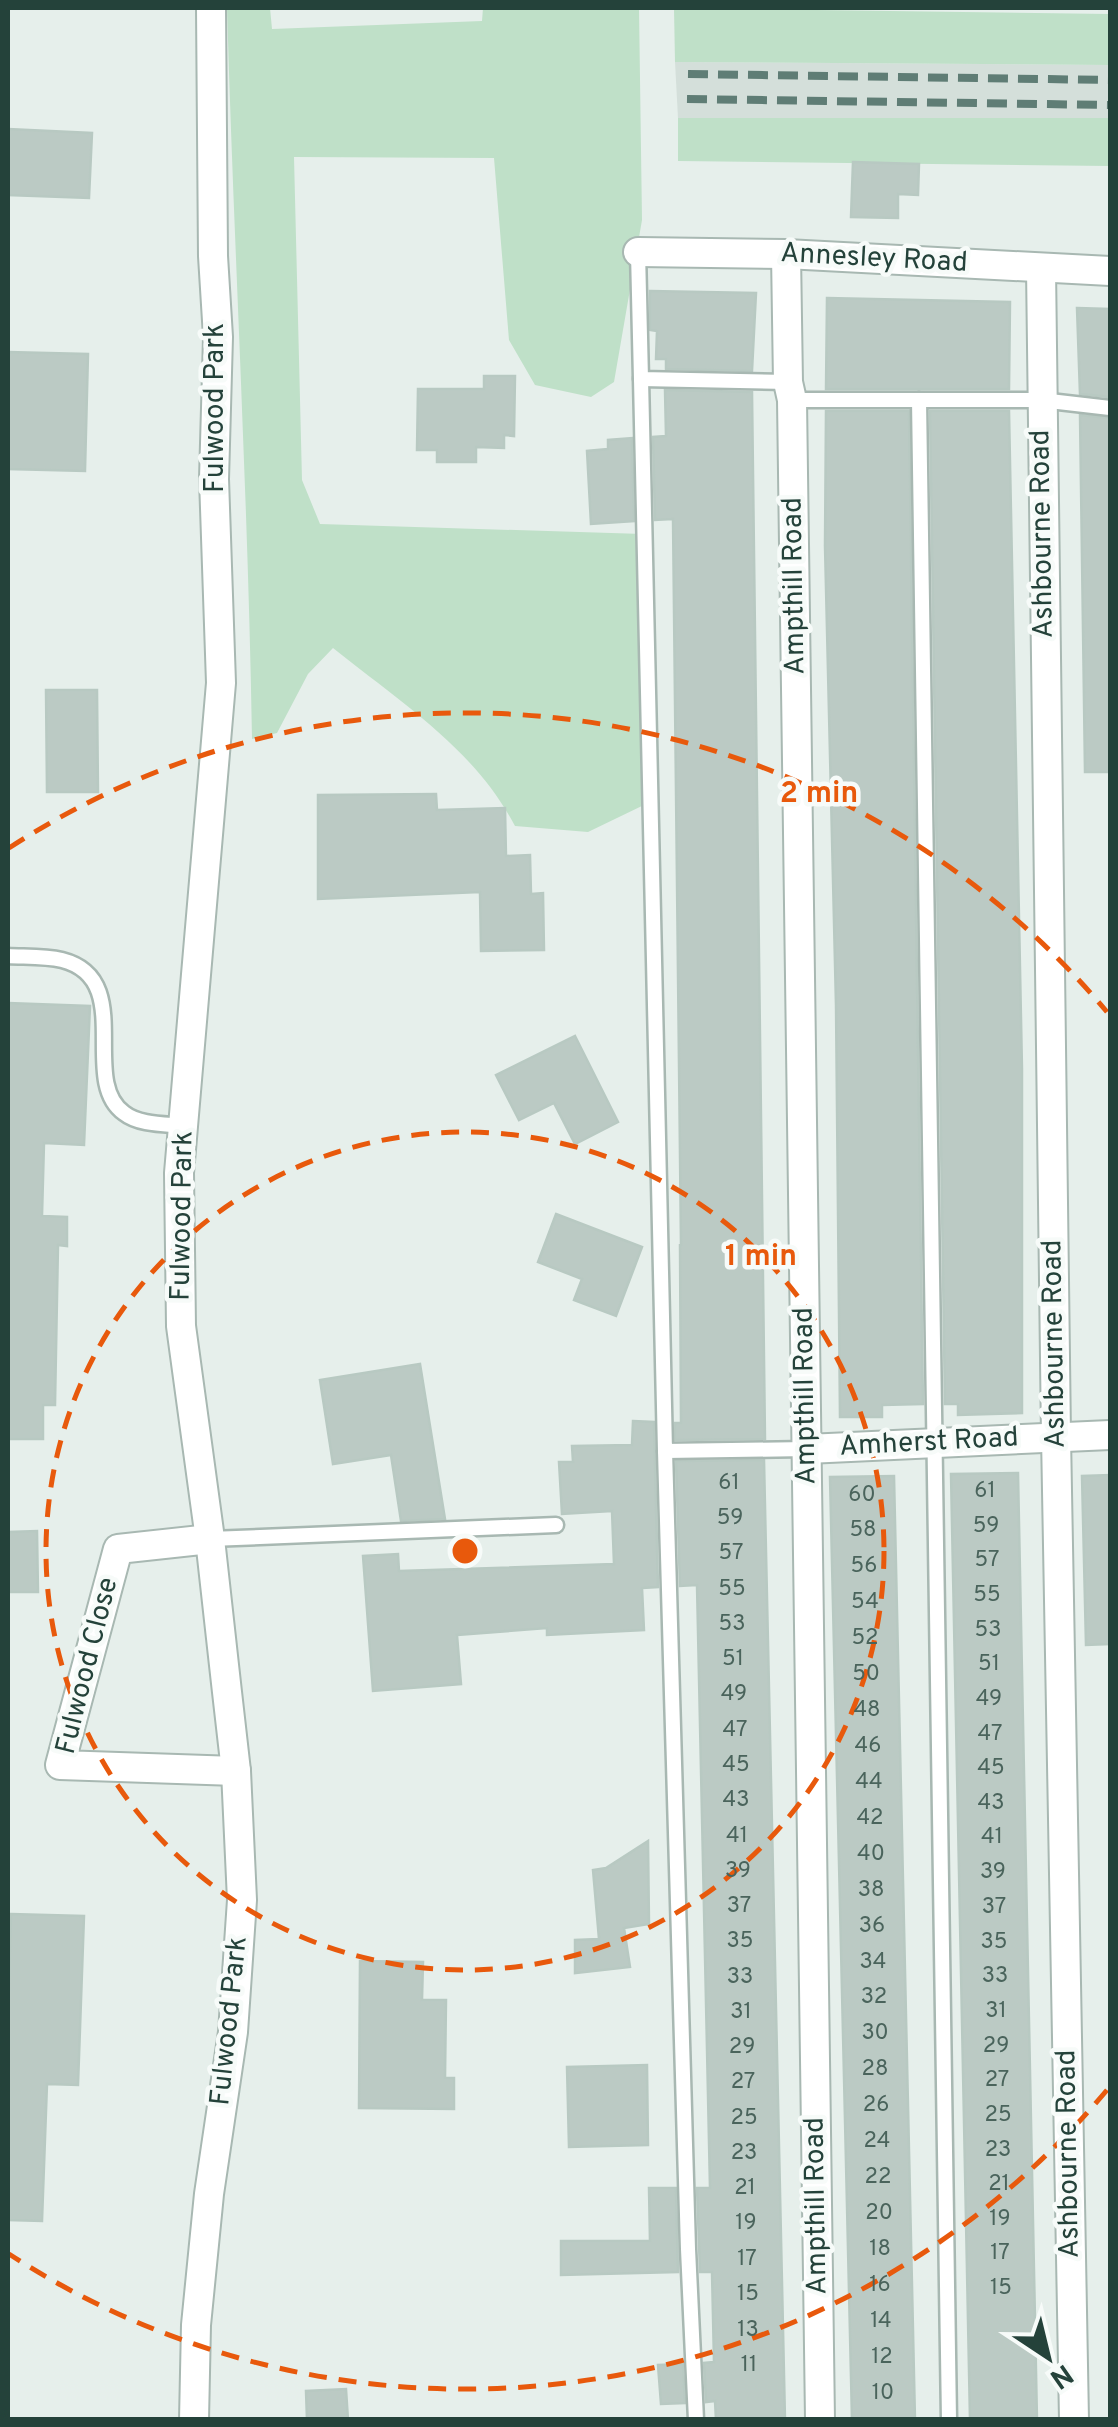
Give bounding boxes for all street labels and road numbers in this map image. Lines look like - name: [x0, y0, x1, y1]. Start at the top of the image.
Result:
- street label: Annesley Road: [780, 236, 968, 282]
- street label: Fulwood Park: [198, 323, 234, 493]
- street label: Ashbourne Road: [1023, 429, 1063, 639]
- street label: Ampthill Road: [775, 497, 815, 675]
- street label: Fulwood Park: [164, 1131, 202, 1301]
- street label: Ashbourne Road: [1035, 1239, 1075, 1449]
- street label: Ampthill Road: [786, 1307, 826, 1485]
- street label: Amherst Road: [838, 1420, 1020, 1466]
- street label: Fulwood Close: [49, 1574, 127, 1758]
- street label: Fulwood Park: [203, 1935, 257, 2107]
- street label: Ashbourne Road: [1049, 2049, 1089, 2259]
- street label: Ampthill Road: [797, 2117, 837, 2295]

